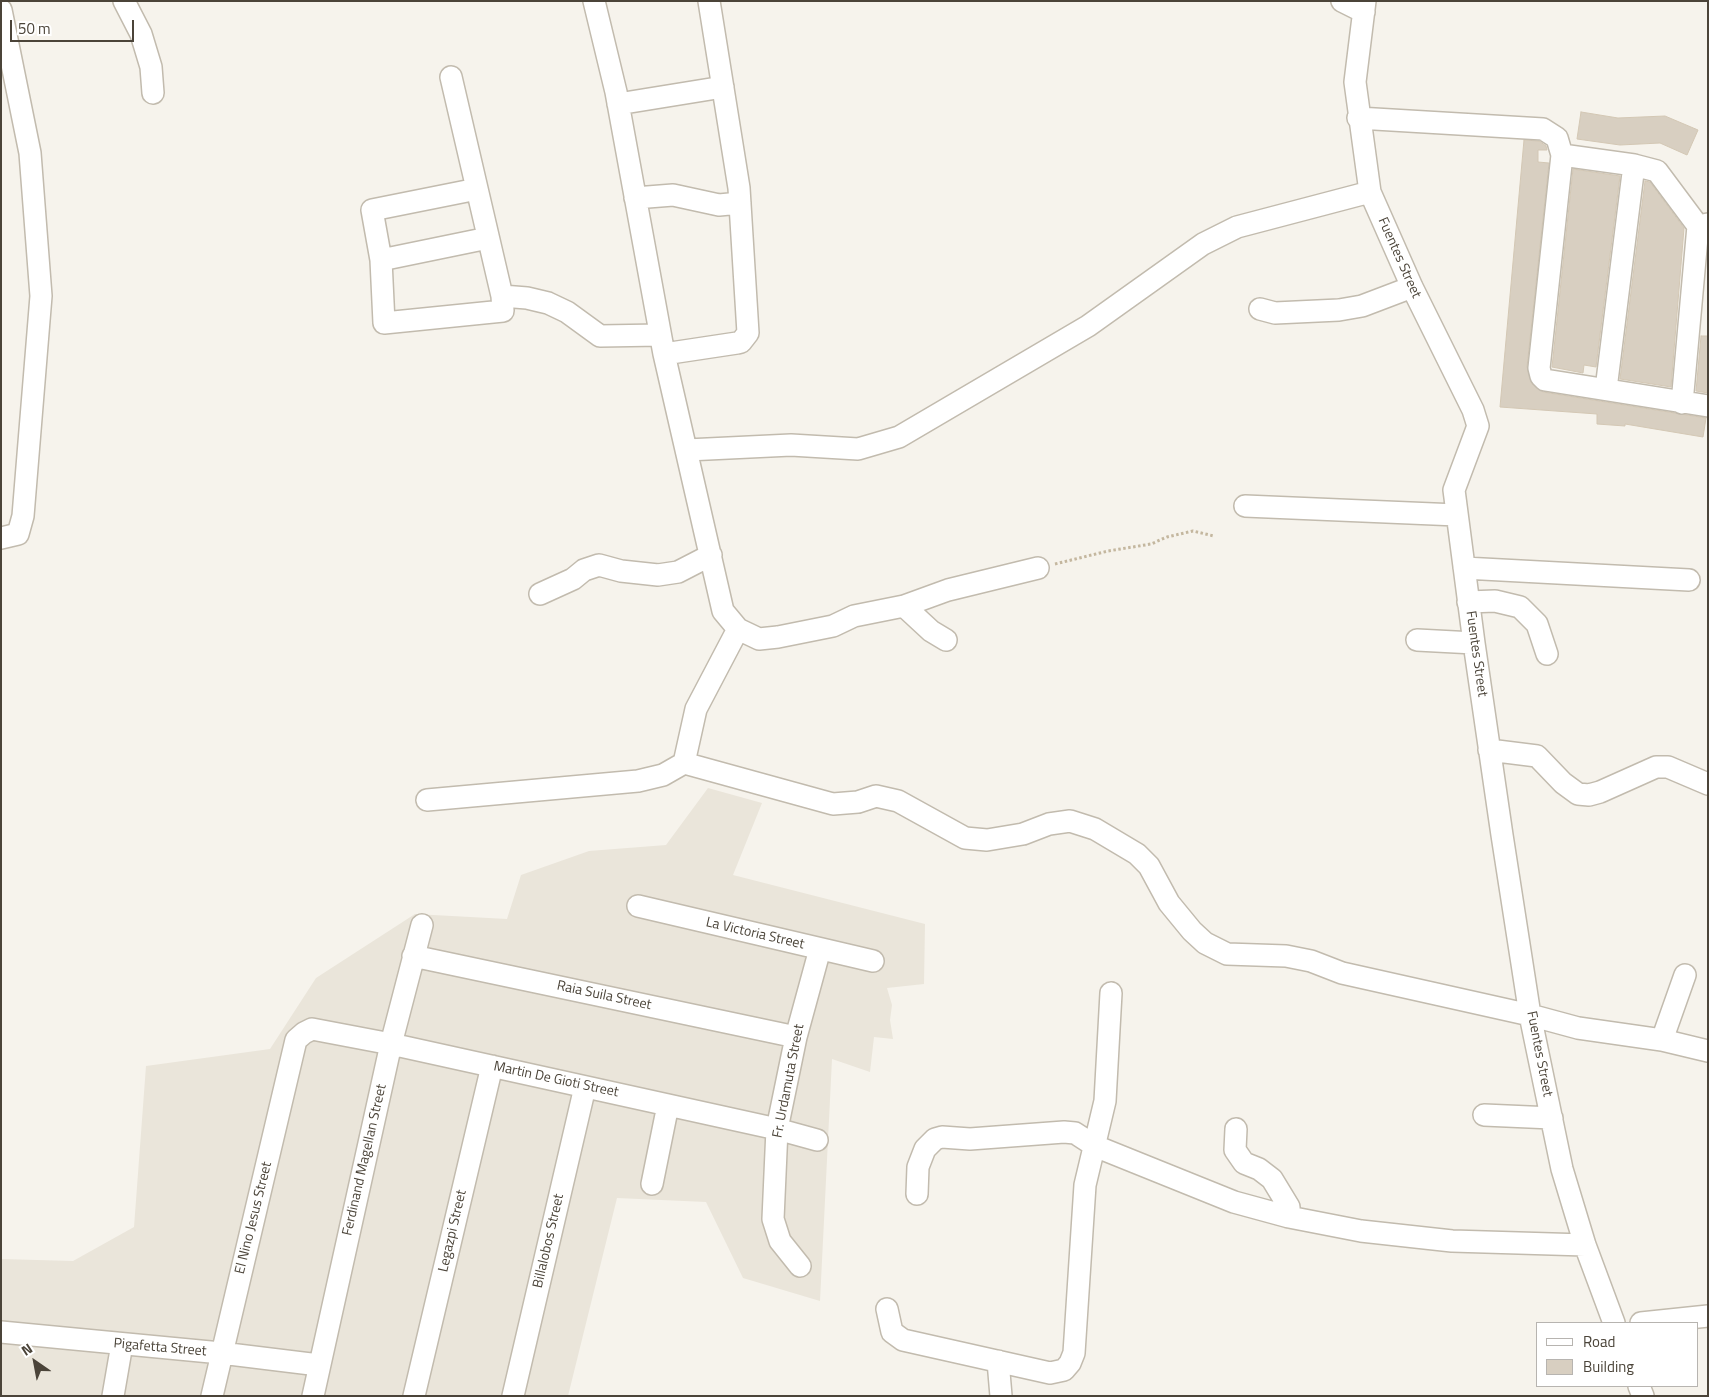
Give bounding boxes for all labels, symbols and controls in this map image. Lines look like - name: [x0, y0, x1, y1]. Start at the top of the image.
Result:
- scale bar: [12, 10, 136, 42]
- text: 50 m: [18, 17, 51, 40]
- street label: Fuentes Street: [1374, 215, 1424, 301]
- street label: Fuentes Street: [1462, 610, 1490, 698]
- street label: La Victoria Street: [704, 915, 806, 953]
- street label: Raia Suila Street: [555, 978, 653, 1014]
- street label: Fuentes Street: [1522, 1010, 1556, 1098]
- street label: Fr. Urdamuta Street: [770, 1023, 808, 1139]
- street label: Martin De Gioti Street: [492, 1059, 620, 1101]
- street label: Ferdinand Magellan Street: [339, 1083, 391, 1237]
- street label: El Nino Jesus Street: [232, 1160, 276, 1276]
- street label: Legazpi Street: [435, 1188, 471, 1274]
- street label: Billalobos Street: [530, 1192, 568, 1290]
- legend: [1536, 1322, 1699, 1387]
- text: Road: [1583, 1330, 1615, 1353]
- street label: Pigafetta Street: [113, 1336, 207, 1360]
- north arrow: [10, 1337, 60, 1387]
- text: N: [17, 1338, 36, 1360]
- text: Building: [1583, 1355, 1634, 1378]

